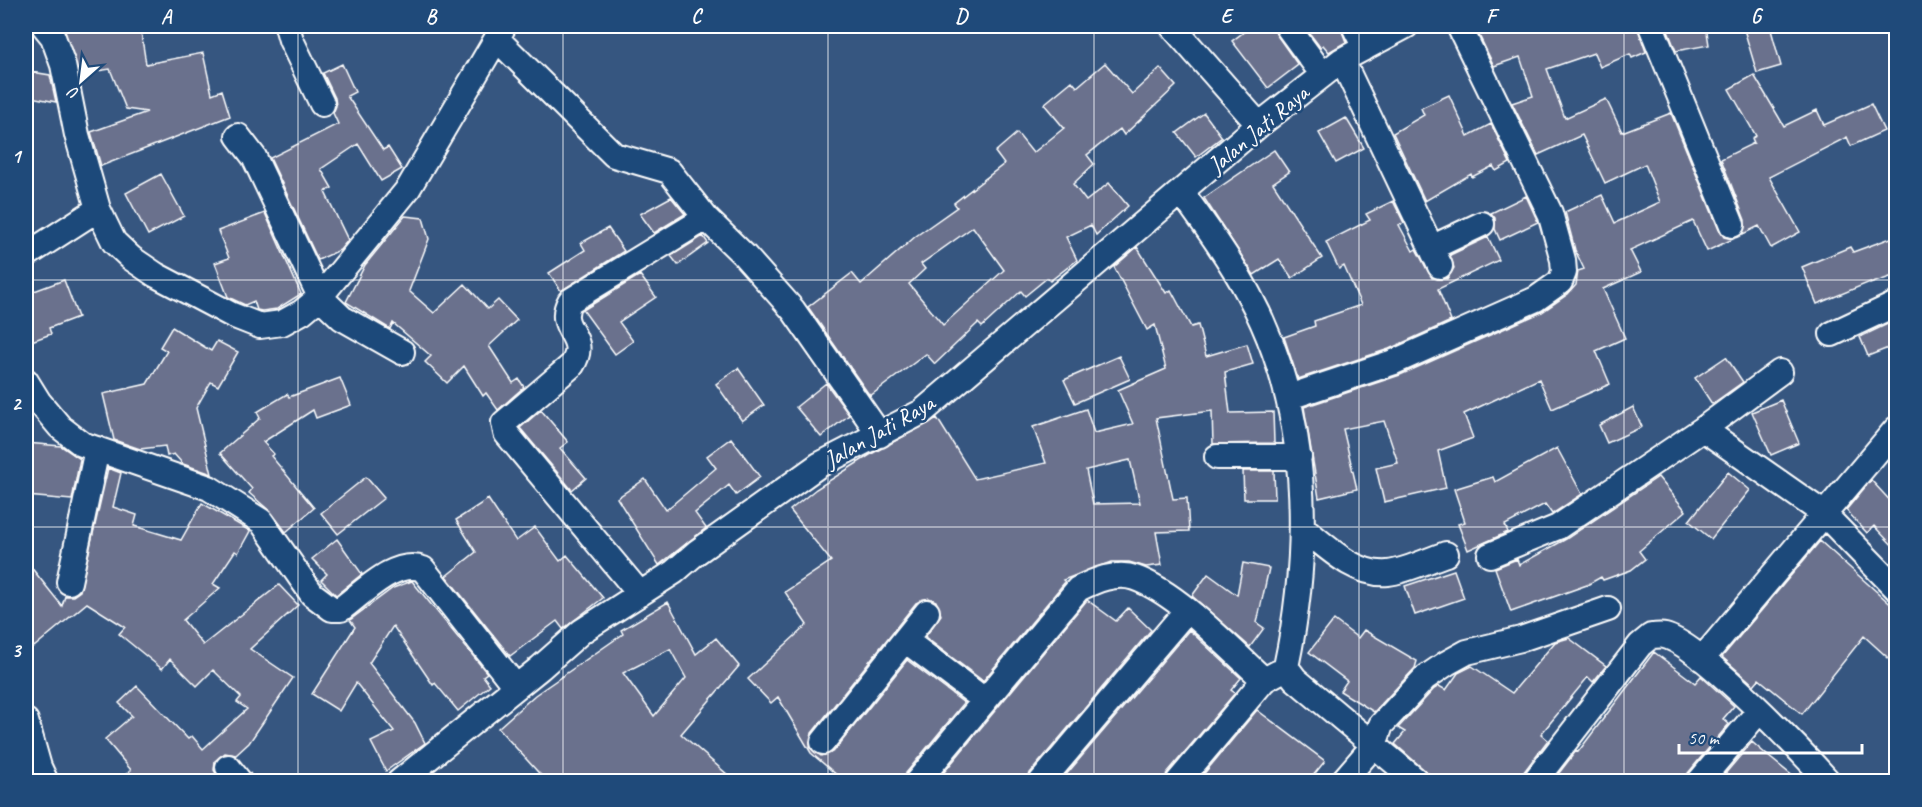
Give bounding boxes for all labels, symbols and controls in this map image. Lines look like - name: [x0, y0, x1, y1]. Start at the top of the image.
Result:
- text: A: [161, 4, 173, 29]
- text: B: [426, 4, 438, 29]
- text: C: [691, 4, 703, 29]
- text: D: [955, 4, 969, 29]
- text: E: [1221, 4, 1235, 29]
- text: F: [1486, 4, 1500, 29]
- text: G: [1751, 4, 1764, 29]
- north arrow: [51, 51, 111, 111]
- street label: Jalan Jati Raya: [1201, 77, 1316, 181]
- text: U: [63, 81, 83, 104]
- text: 1: [12, 144, 23, 169]
- street label: Jalan Jati Raya: [818, 386, 941, 475]
- text: 2: [12, 391, 23, 416]
- text: 3: [12, 638, 23, 663]
- scale bar: [1679, 717, 1862, 755]
- text: 50 m: [1688, 727, 1721, 749]

